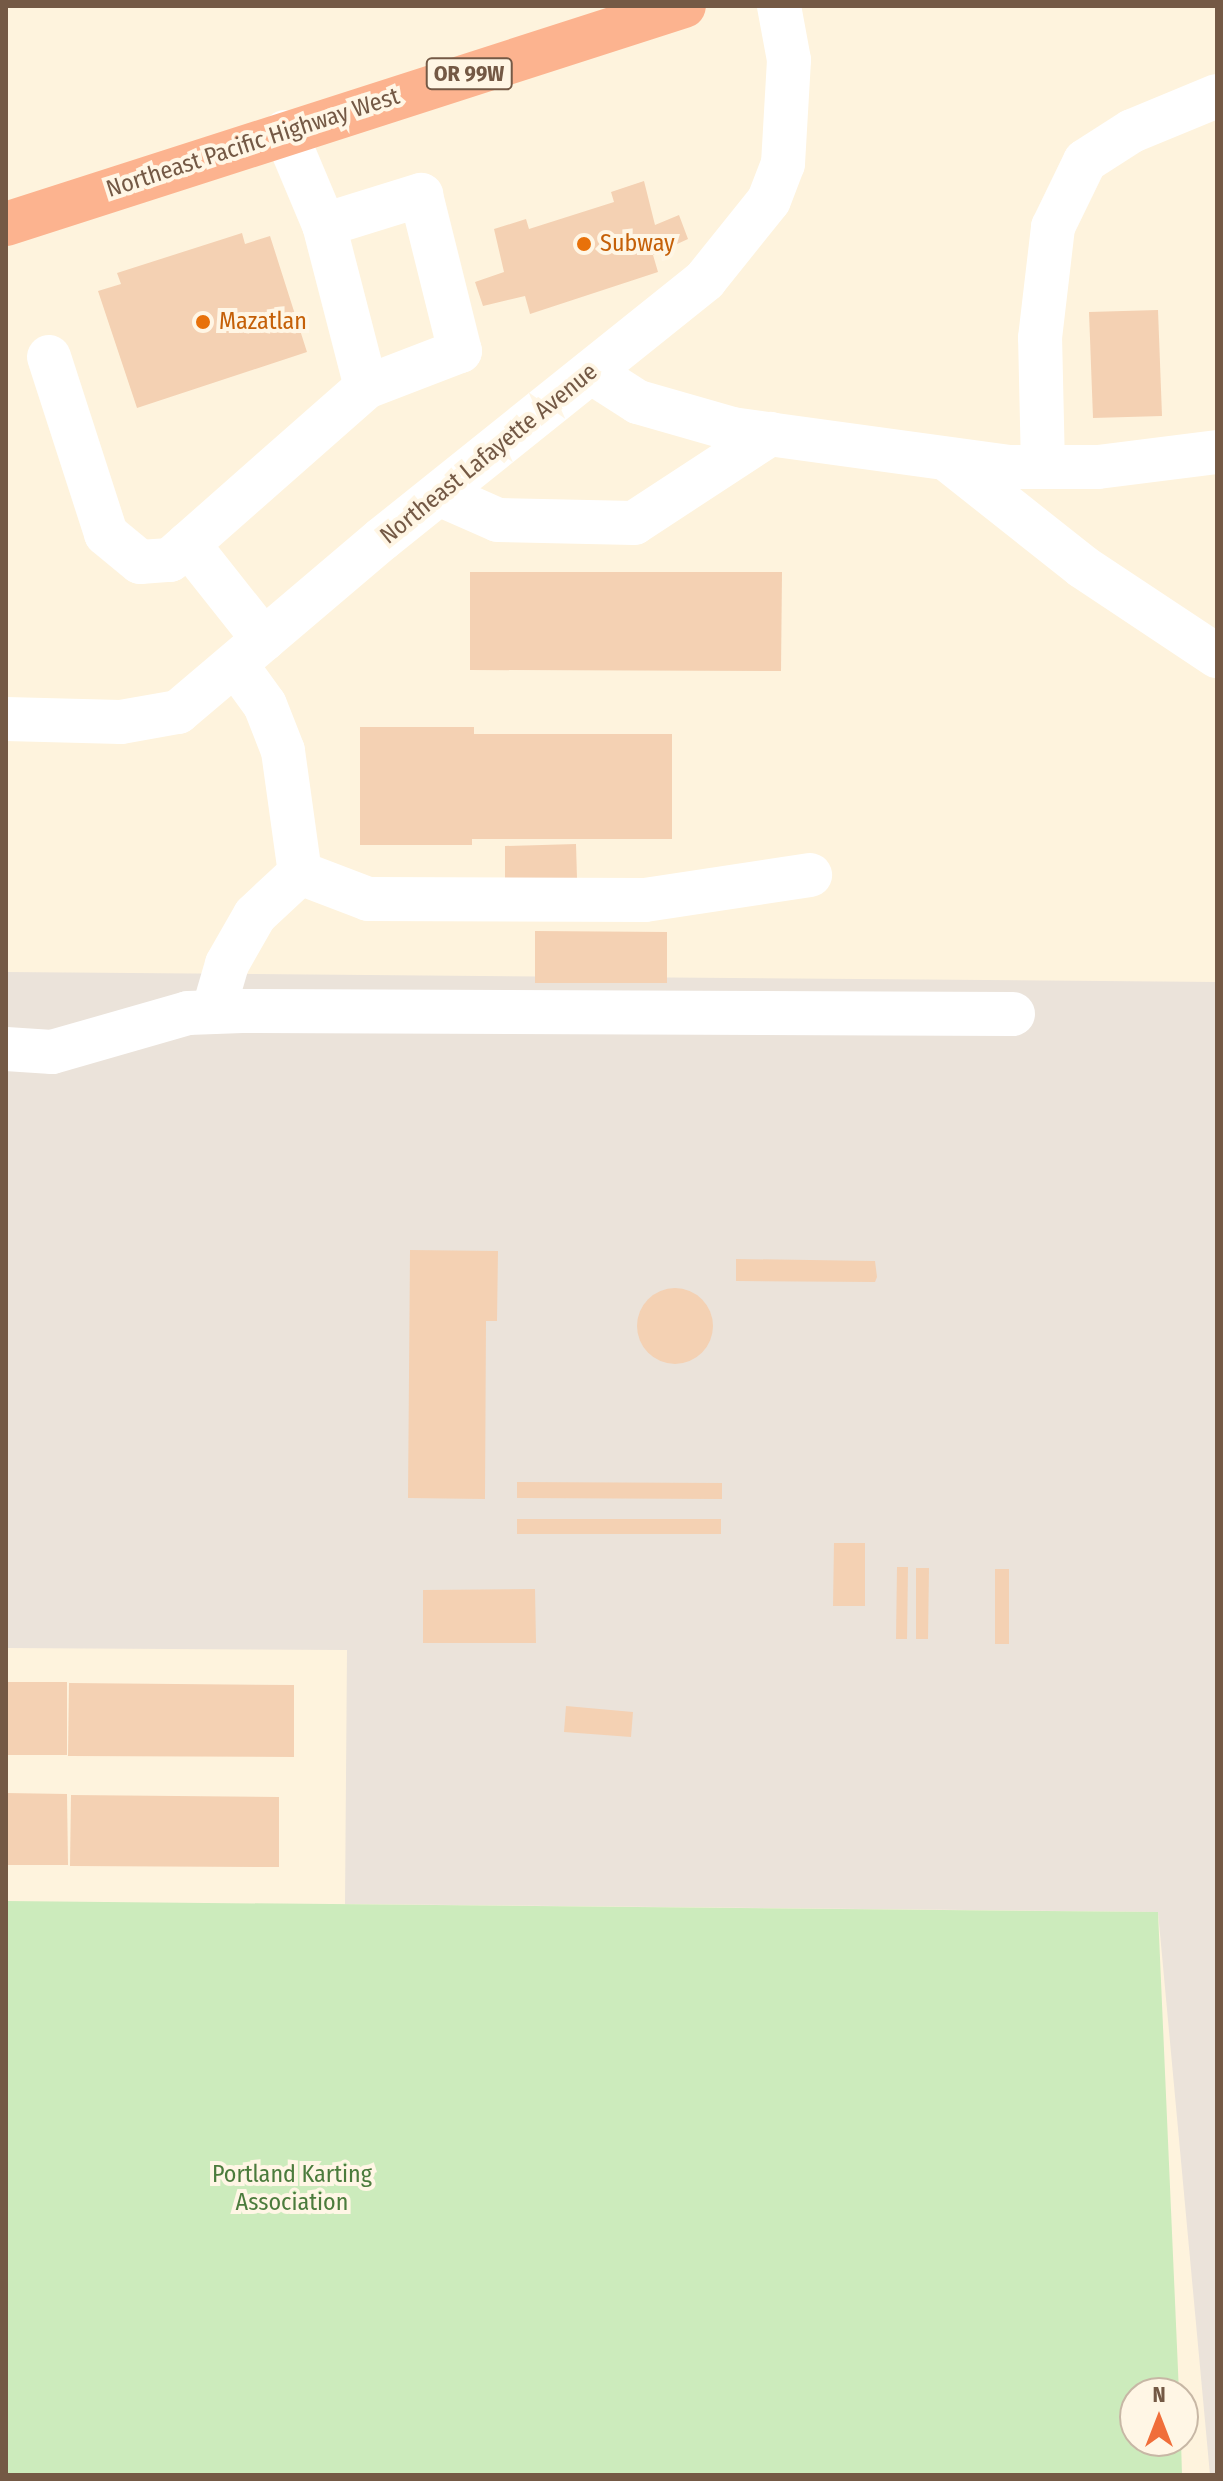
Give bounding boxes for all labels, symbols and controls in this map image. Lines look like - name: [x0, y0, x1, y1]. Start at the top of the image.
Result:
- road number: OR 99W: [425, 56, 513, 92]
- street label: Northeast Pacific Highway West: [103, 82, 403, 204]
- place label: Subway: [600, 230, 675, 258]
- marker: Subway: [575, 235, 593, 253]
- place label: Mazatlan: [219, 308, 307, 336]
- marker: Mazatlan: [194, 313, 212, 331]
- street label: Northeast Lafayette Avenue: [375, 358, 603, 550]
- park label: Portland Karting Association: [212, 2161, 372, 2217]
- north arrow: [1119, 2377, 1199, 2457]
- text: N: [1152, 2381, 1166, 2408]

